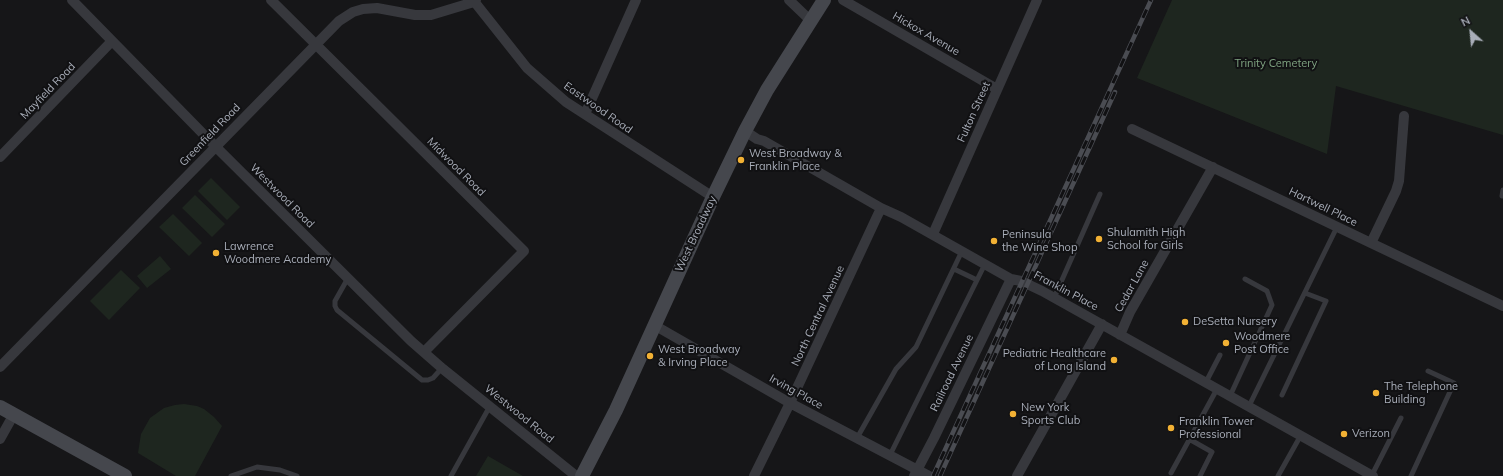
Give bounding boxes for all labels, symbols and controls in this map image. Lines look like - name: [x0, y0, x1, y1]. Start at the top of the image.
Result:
- street label: Hickox Avenue: [890, 9, 962, 59]
- north arrow: [1451, 12, 1491, 52]
- text: N: [1459, 13, 1472, 29]
- park label: Trinity Cemetery: [1235, 57, 1317, 71]
- street label: Mayfield Road: [18, 60, 78, 122]
- street label: Eastwood Road: [561, 79, 635, 137]
- street label: Fulton Street: [955, 80, 993, 144]
- street label: Greenfield Road: [177, 101, 243, 169]
- street label: Midwood Road: [424, 135, 488, 199]
- place label: West Broadway & Franklin Place: [749, 147, 842, 173]
- marker: West Broadway & Franklin Place: [736, 155, 746, 165]
- street label: Westwood Road: [247, 161, 317, 231]
- street label: Hartwell Place: [1287, 185, 1359, 229]
- street label: West Broadway: [673, 194, 719, 274]
- place label: Shulamith High School for Girls: [1107, 226, 1185, 252]
- place label: Peninsula the Wine Shop: [1002, 228, 1077, 254]
- marker: Shulamith High School for Girls: [1094, 234, 1104, 244]
- marker: Peninsula the Wine Shop: [989, 236, 999, 246]
- place label: Lawrence Woodmere Academy: [224, 240, 331, 266]
- marker: Lawrence Woodmere Academy: [211, 248, 221, 258]
- street label: Cedar Lane: [1112, 257, 1152, 315]
- street label: North Central Avenue: [789, 263, 847, 369]
- street label: Franklin Place: [1032, 269, 1100, 313]
- place label: DeSetta Nursery: [1193, 315, 1277, 329]
- marker: DeSetta Nursery: [1180, 317, 1190, 327]
- place label: Woodmere Post Office: [1234, 330, 1290, 356]
- street label: Railroad Avenue: [928, 332, 976, 414]
- marker: Woodmere Post Office: [1221, 338, 1231, 348]
- place label: West Broadway & Irving Place: [658, 343, 740, 369]
- place label: Pediatric Healthcare of Long Island: [1003, 347, 1106, 373]
- marker: West Broadway & Irving Place: [645, 351, 655, 361]
- marker: Pediatric Healthcare of Long Island: [1109, 355, 1119, 365]
- street label: Irving Place: [767, 372, 825, 412]
- place label: The Telephone Building: [1384, 380, 1458, 406]
- street label: Westwood Road: [482, 382, 556, 446]
- marker: The Telephone Building: [1371, 388, 1381, 398]
- place label: New York Sports Club: [1021, 401, 1080, 427]
- marker: New York Sports Club: [1008, 409, 1018, 419]
- place label: Franklin Tower Professional: [1179, 415, 1254, 441]
- marker: Franklin Tower Professional: [1166, 423, 1176, 433]
- place label: Verizon: [1352, 427, 1390, 441]
- marker: Verizon: [1339, 429, 1349, 439]

